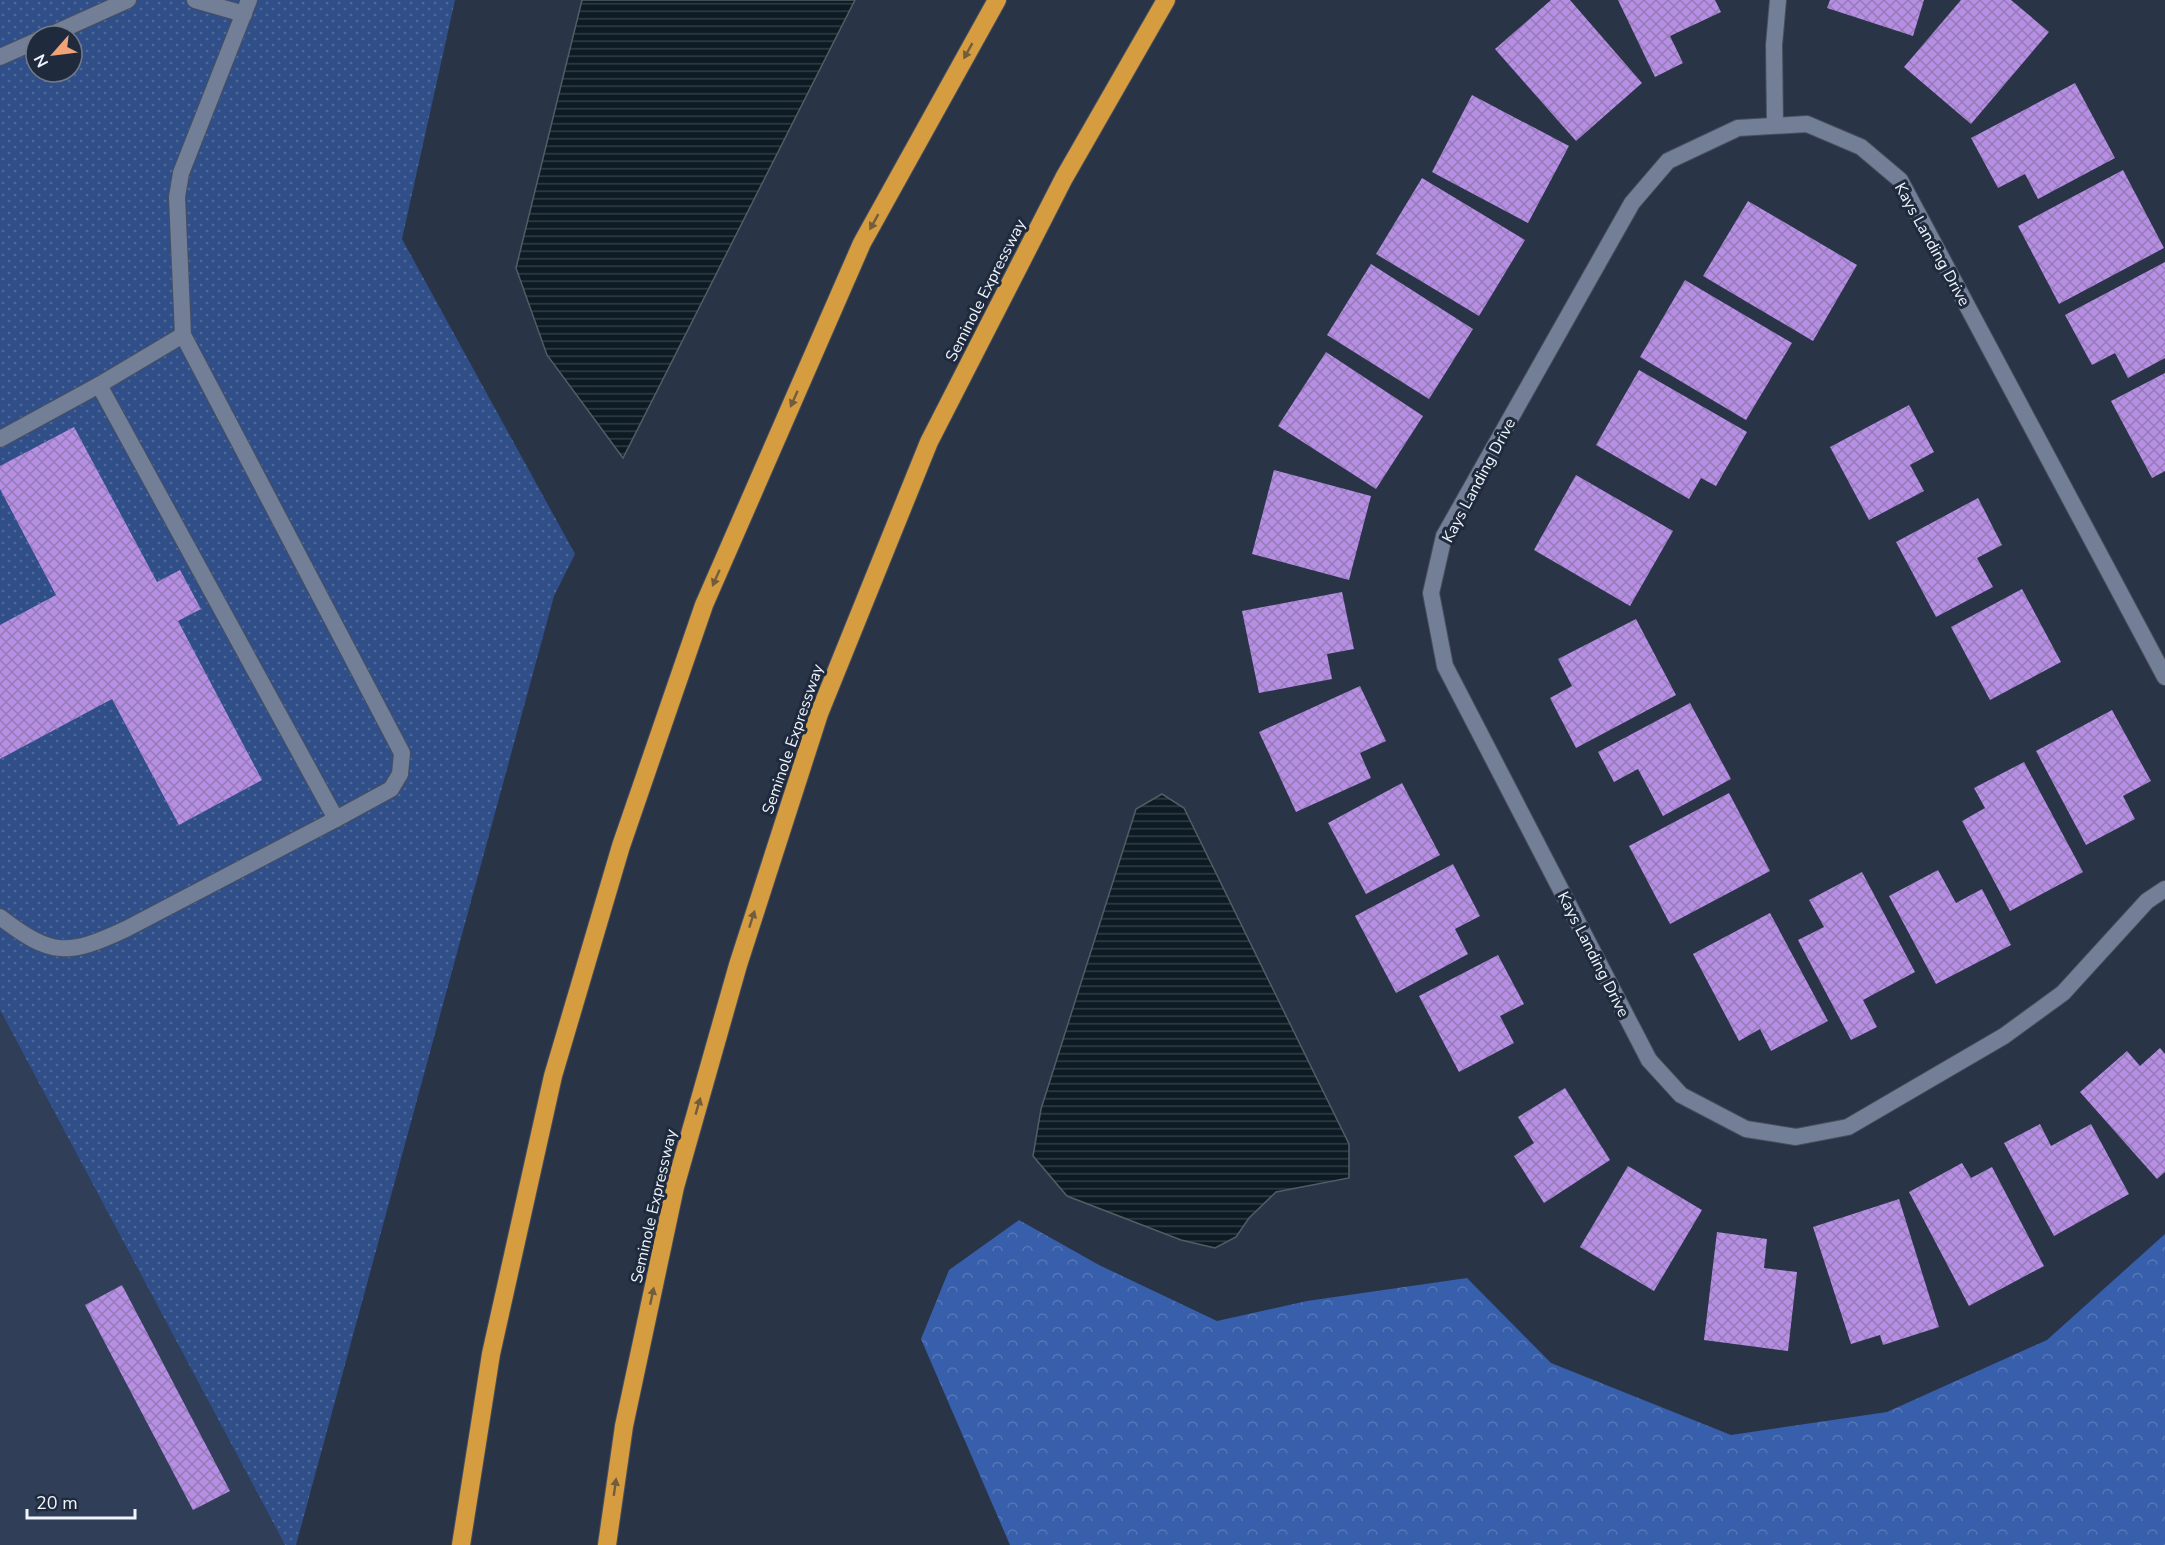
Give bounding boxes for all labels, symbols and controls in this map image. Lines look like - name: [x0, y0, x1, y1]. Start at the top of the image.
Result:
- north arrow: [24, 24, 84, 84]
- one-way arrow: [963, 42, 973, 59]
- text: N: [29, 50, 54, 71]
- street label: Kays Landing Drive: [1889, 179, 1975, 310]
- one-way arrow: [869, 214, 879, 231]
- street label: Seminole Expressway: [940, 215, 1032, 366]
- one-way arrow: [789, 391, 799, 409]
- street label: Kays Landing Drive: [1437, 414, 1521, 547]
- one-way arrow: [711, 570, 720, 587]
- street label: Seminole Expressway: [757, 661, 829, 817]
- street label: Kays Landing Drive: [1552, 888, 1634, 1021]
- one-way arrow: [748, 910, 758, 928]
- one-way arrow: [694, 1097, 703, 1115]
- street label: Seminole Expressway: [626, 1126, 683, 1285]
- one-way arrow: [647, 1286, 657, 1305]
- one-way arrow: [610, 1477, 619, 1496]
- scale bar: [27, 1482, 135, 1520]
- text: 20 m: [36, 1491, 78, 1515]

